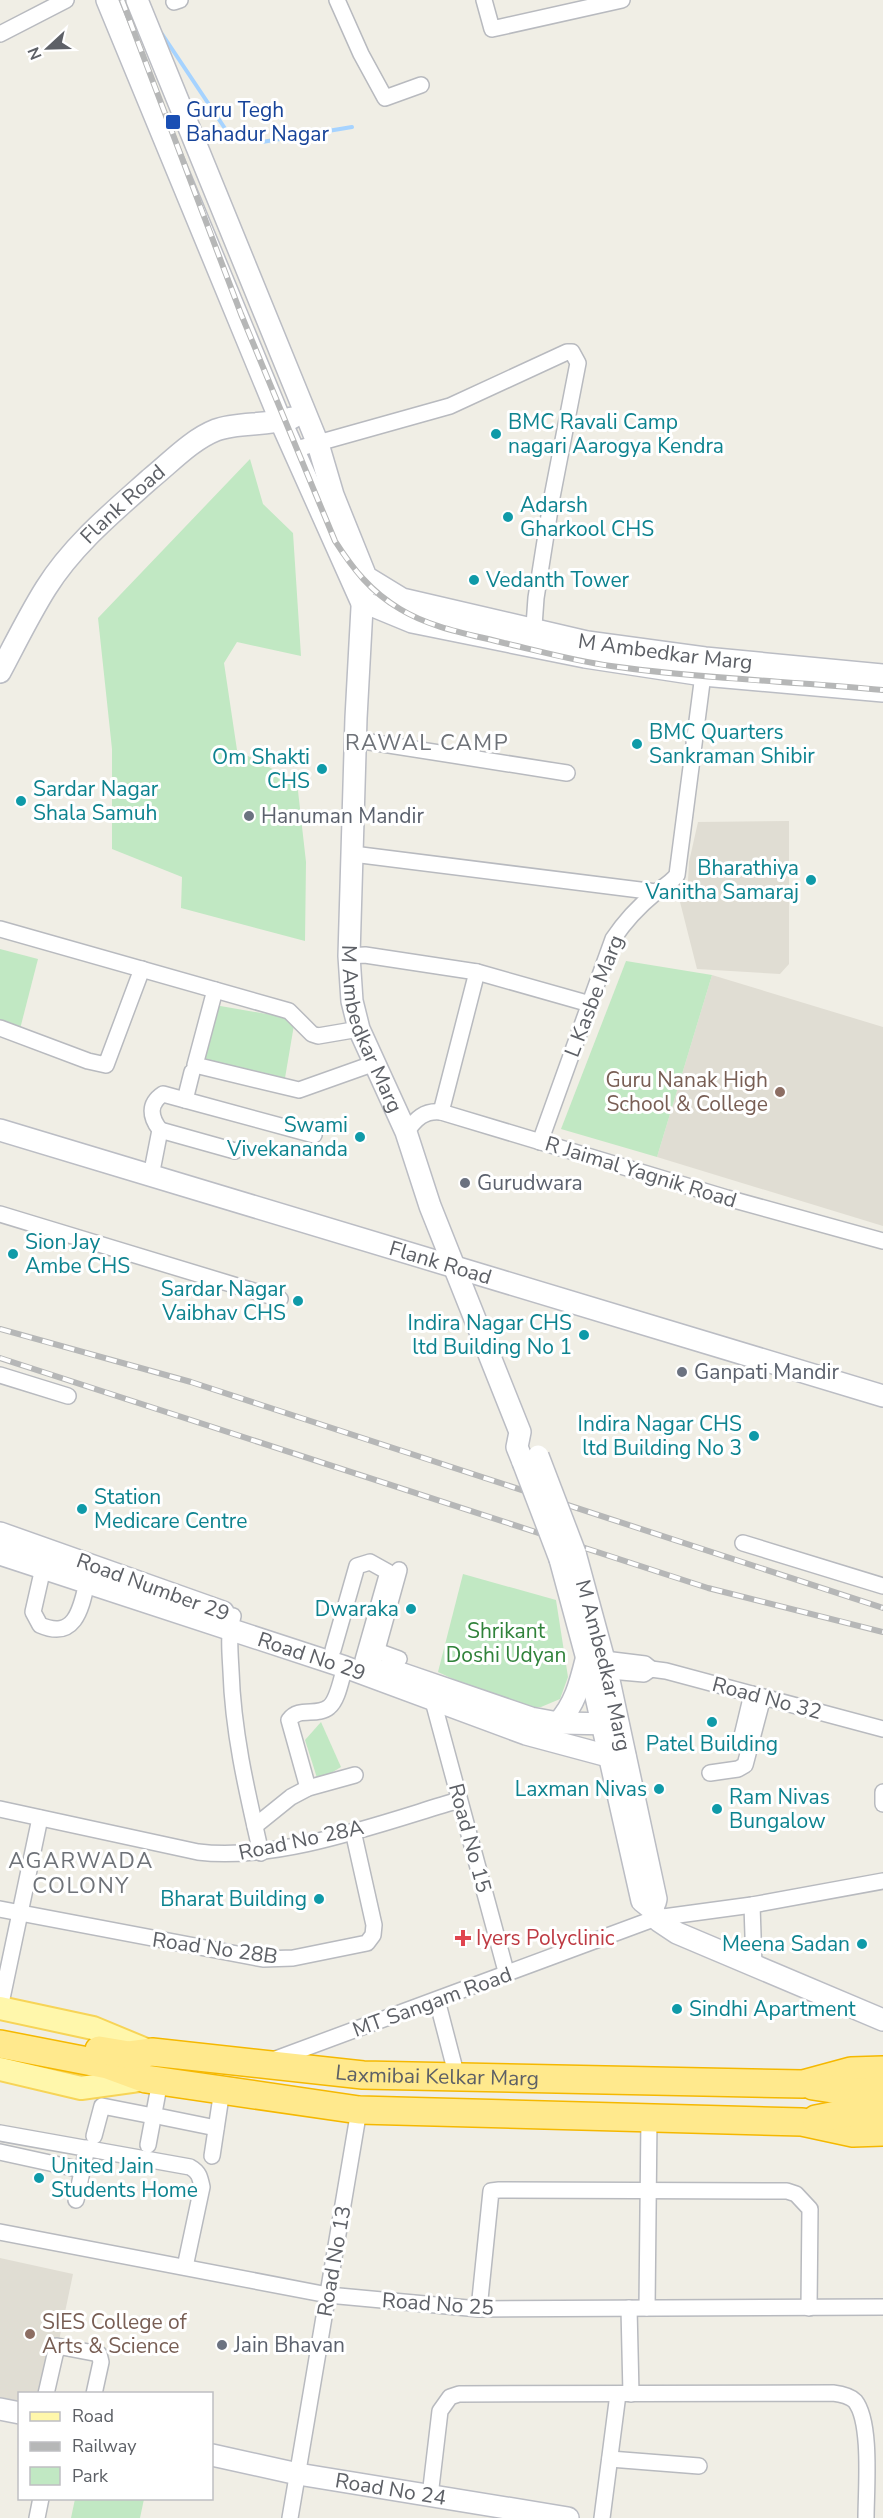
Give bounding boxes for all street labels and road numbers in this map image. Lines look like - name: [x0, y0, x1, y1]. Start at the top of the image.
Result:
- street label: Flank Road: [74, 458, 171, 550]
- street label: M Ambedkar Marg: [576, 627, 754, 676]
- street label: L Kasbe Marg: [558, 931, 630, 1061]
- street label: M Ambedkar Marg: [335, 944, 409, 1117]
- street label: R Jaimal Yagnik Road: [542, 1130, 740, 1214]
- street label: Flank Road: [386, 1234, 495, 1291]
- street label: Road Number 29: [73, 1546, 233, 1628]
- street label: M Ambedkar Marg: [569, 1577, 638, 1754]
- street label: Road No 29: [254, 1625, 370, 1687]
- street label: Road No 32: [709, 1670, 825, 1726]
- street label: Road No 15: [442, 1780, 498, 1896]
- street label: Road No 28A: [236, 1813, 366, 1867]
- street label: Road No 28B: [151, 1925, 279, 1971]
- street label: MT Sangam Road: [348, 1960, 516, 2044]
- street label: Laxmibai Kelkar Marg: [334, 2058, 539, 2093]
- street label: Road No 13: [310, 2203, 358, 2319]
- street label: Road No 25: [381, 2286, 495, 2322]
- street label: Road No 24: [333, 2466, 448, 2512]

